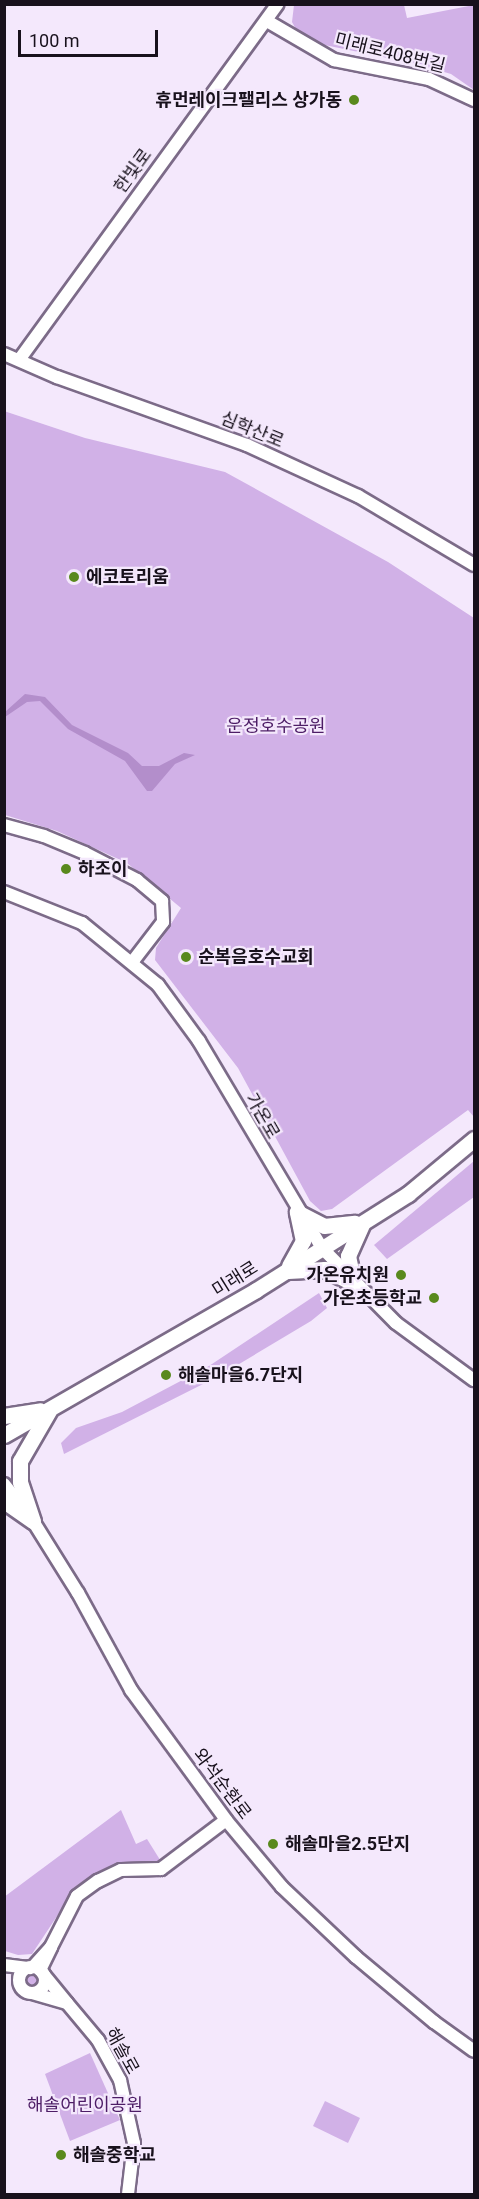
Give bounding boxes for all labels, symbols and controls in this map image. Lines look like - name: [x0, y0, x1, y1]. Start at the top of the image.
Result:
- scale bar: [21, 18, 160, 56]
- street label: 미래로408번길: [332, 29, 448, 77]
- text: 100 m: [29, 30, 80, 51]
- place label: 휴먼레이크팰리스 상가동: [155, 89, 342, 111]
- marker: 휴먼레이크팰리스 상가동: [347, 93, 361, 107]
- street label: 한빛로: [110, 145, 156, 197]
- street label: 심학산로: [217, 408, 287, 452]
- place label: 에코토리움: [86, 566, 169, 588]
- marker: 에코토리움: [67, 570, 81, 584]
- park label: 운정호수공원: [226, 715, 326, 737]
- place label: 하조이: [78, 858, 128, 880]
- marker: 하조이: [59, 862, 73, 876]
- place label: 순복음호수교회: [198, 946, 314, 968]
- marker: 순복음호수교회: [179, 950, 193, 964]
- street label: 가온로: [240, 1089, 284, 1143]
- street label: 미래로: [208, 1257, 262, 1301]
- place label: 가온유치원: [306, 1264, 389, 1286]
- marker: 가온유치원: [394, 1268, 408, 1282]
- place label: 가온초등학교: [323, 1287, 422, 1309]
- marker: 가온초등학교: [427, 1291, 441, 1305]
- place label: 해솔마을6.7단지: [178, 1364, 303, 1386]
- marker: 해솔마을6.7단지: [159, 1368, 173, 1382]
- street label: 와석순환로: [188, 1744, 256, 1824]
- place label: 해솔마을2.5단지: [285, 1833, 410, 1855]
- marker: 해솔마을2.5단지: [266, 1837, 280, 1851]
- street label: 해솔로: [101, 2024, 143, 2078]
- park label: 해솔어린이공원: [27, 2094, 143, 2116]
- place label: 해솔중학교: [73, 2144, 156, 2166]
- marker: 해솔중학교: [54, 2148, 68, 2162]

